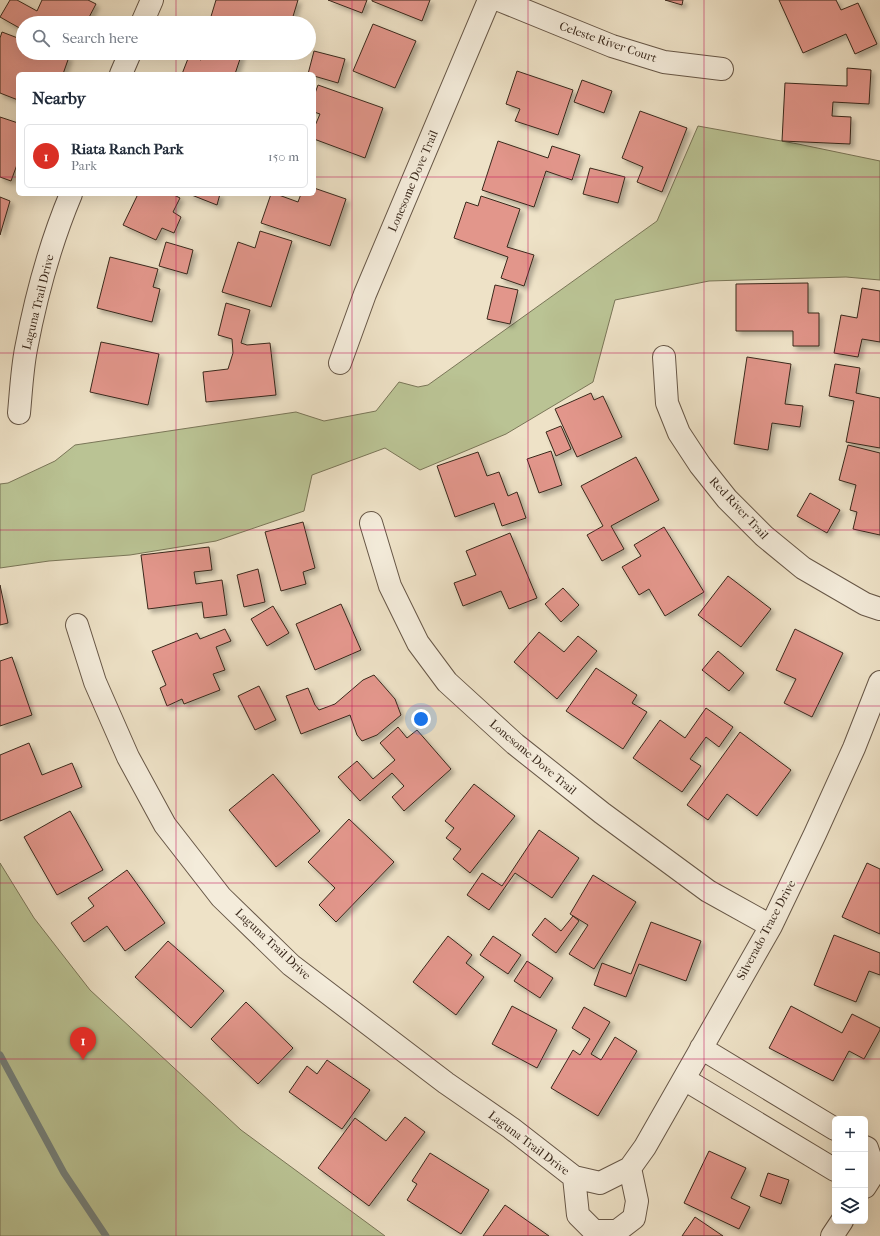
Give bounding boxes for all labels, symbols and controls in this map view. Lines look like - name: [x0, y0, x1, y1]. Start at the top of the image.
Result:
- search box: [16, 16, 316, 60]
- street label: Celeste River Court: [557, 19, 659, 65]
- icon: search: [30, 27, 52, 49]
- text: Search here: [62, 29, 138, 47]
- text: Nearby: [32, 88, 86, 108]
- street label: Lonesome Dove Trail: [385, 127, 441, 234]
- text: Riata Ranch Park: [71, 140, 183, 158]
- text: 1: [44, 149, 48, 164]
- text: 150 m: [268, 149, 299, 164]
- text: Park: [71, 158, 97, 173]
- street label: Laguna Trail Drive: [19, 253, 57, 351]
- street label: Red River Trail: [707, 474, 772, 542]
- your location: [411, 709, 431, 729]
- street label: Lonesome Dove Trail: [487, 717, 580, 798]
- street label: Silverado Trace Drive: [734, 877, 798, 982]
- street label: Laguna Trail Drive: [232, 905, 314, 983]
- pin: 1: [70, 1027, 96, 1060]
- street label: Laguna Trail Drive: [486, 1108, 572, 1178]
- map controls: [832, 1116, 868, 1224]
- button: +: [832, 1116, 868, 1152]
- button: −: [832, 1152, 868, 1188]
- button: layers: [832, 1188, 868, 1224]

